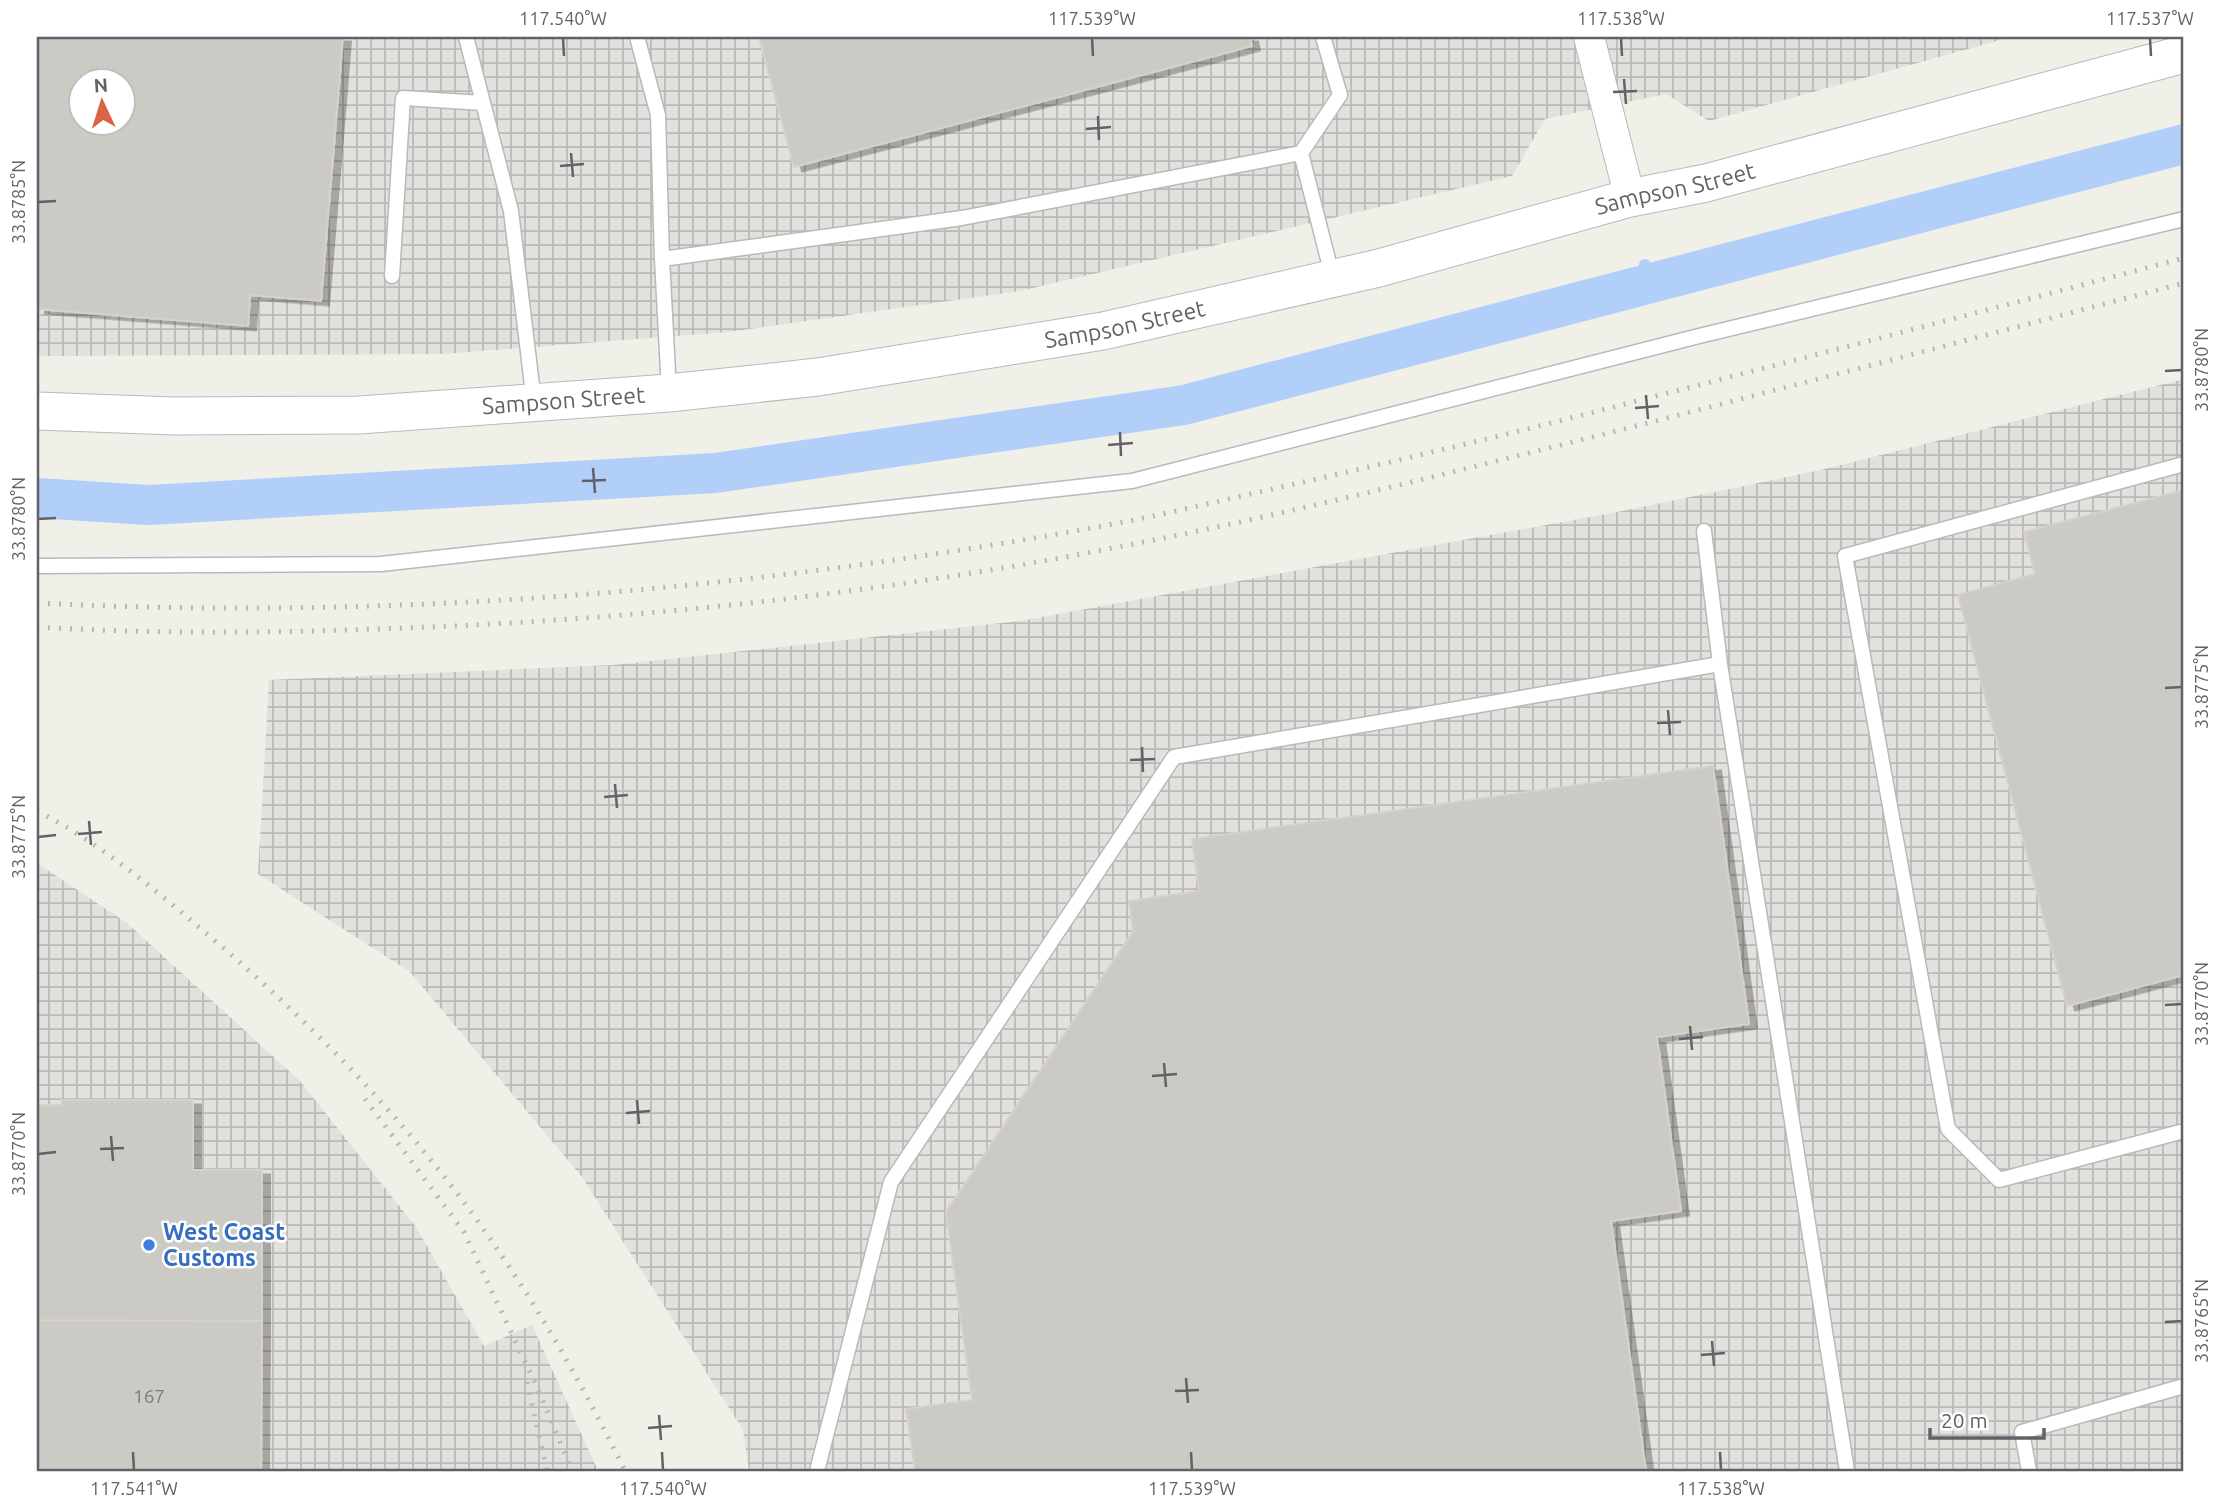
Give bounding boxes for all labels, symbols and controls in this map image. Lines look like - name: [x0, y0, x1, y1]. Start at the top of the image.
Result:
- text: 117.540°W: [519, 8, 607, 28]
- text: 117.539°W: [1048, 8, 1136, 28]
- text: 117.538°W: [1577, 8, 1665, 28]
- text: 117.537°W: [2106, 8, 2194, 28]
- north arrow: [66, 66, 136, 136]
- text: N: [93, 74, 109, 97]
- street label: Sampson Street: [1592, 157, 1758, 219]
- text: 33.8785°N: [8, 160, 28, 244]
- street label: Sampson Street: [1043, 295, 1207, 352]
- text: 33.8780°N: [2191, 328, 2211, 412]
- street label: Sampson Street: [481, 382, 646, 418]
- text: 33.8780°N: [8, 477, 28, 561]
- text: 33.8775°N: [2191, 645, 2211, 729]
- text: 33.8775°N: [8, 795, 28, 879]
- text: 33.8770°N: [2191, 962, 2211, 1046]
- text: 33.8770°N: [8, 1112, 28, 1196]
- place label: West Coast Customs: [163, 1219, 285, 1270]
- marker: West Coast Customs: [141, 1237, 157, 1253]
- text: 33.8765°N: [2191, 1279, 2211, 1363]
- house number: 167: [133, 1385, 165, 1407]
- scale bar: [1930, 1396, 2044, 1440]
- text: 20 m: [1941, 1408, 1988, 1432]
- text: 117.541°W: [90, 1478, 178, 1498]
- text: 117.540°W: [619, 1478, 707, 1498]
- text: 117.539°W: [1148, 1478, 1236, 1498]
- text: 117.538°W: [1677, 1478, 1765, 1498]

